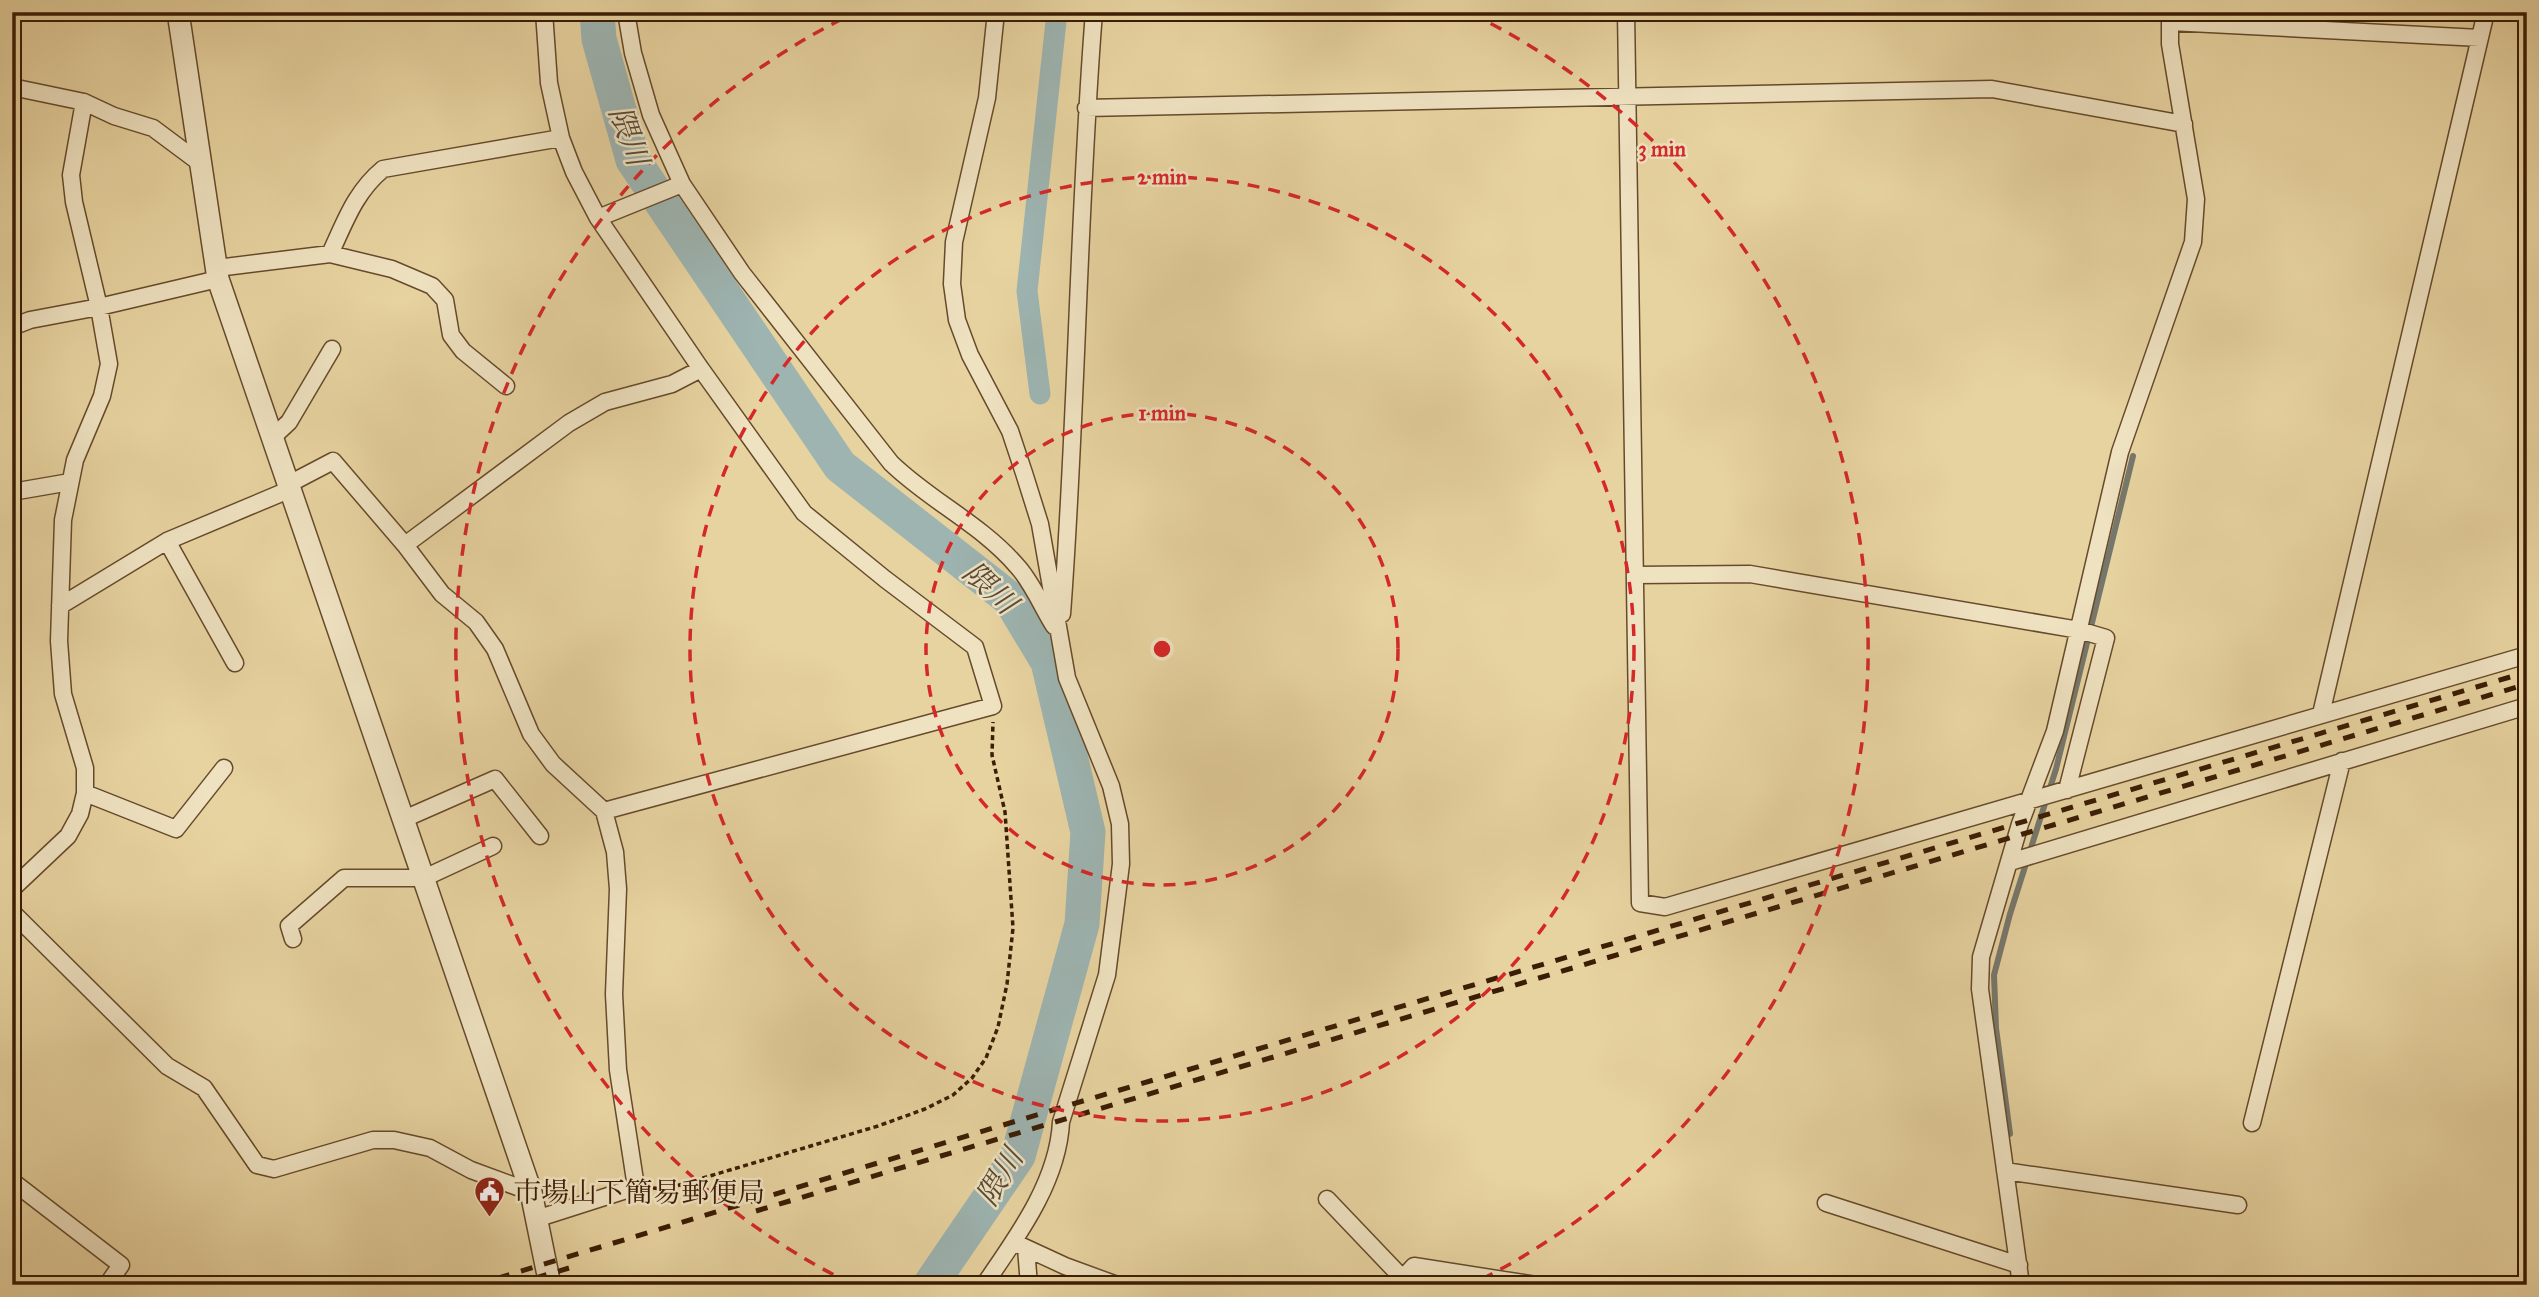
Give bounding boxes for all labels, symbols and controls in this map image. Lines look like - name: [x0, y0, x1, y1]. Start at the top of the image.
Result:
- water label: 隈川: [602, 102, 657, 173]
- text: 3 min: [1638, 136, 1686, 162]
- text: 2 min: [1137, 164, 1187, 190]
- text: 1 min: [1138, 400, 1186, 426]
- water label: 隈川: [956, 554, 1026, 624]
- centre of rings: [1150, 637, 1174, 661]
- water label: 隈川: [969, 1139, 1032, 1212]
- public building icon: 市場山下簡易郵便局: [473, 1175, 507, 1219]
- place label: 市場山下簡易郵便局: [513, 1175, 765, 1210]

